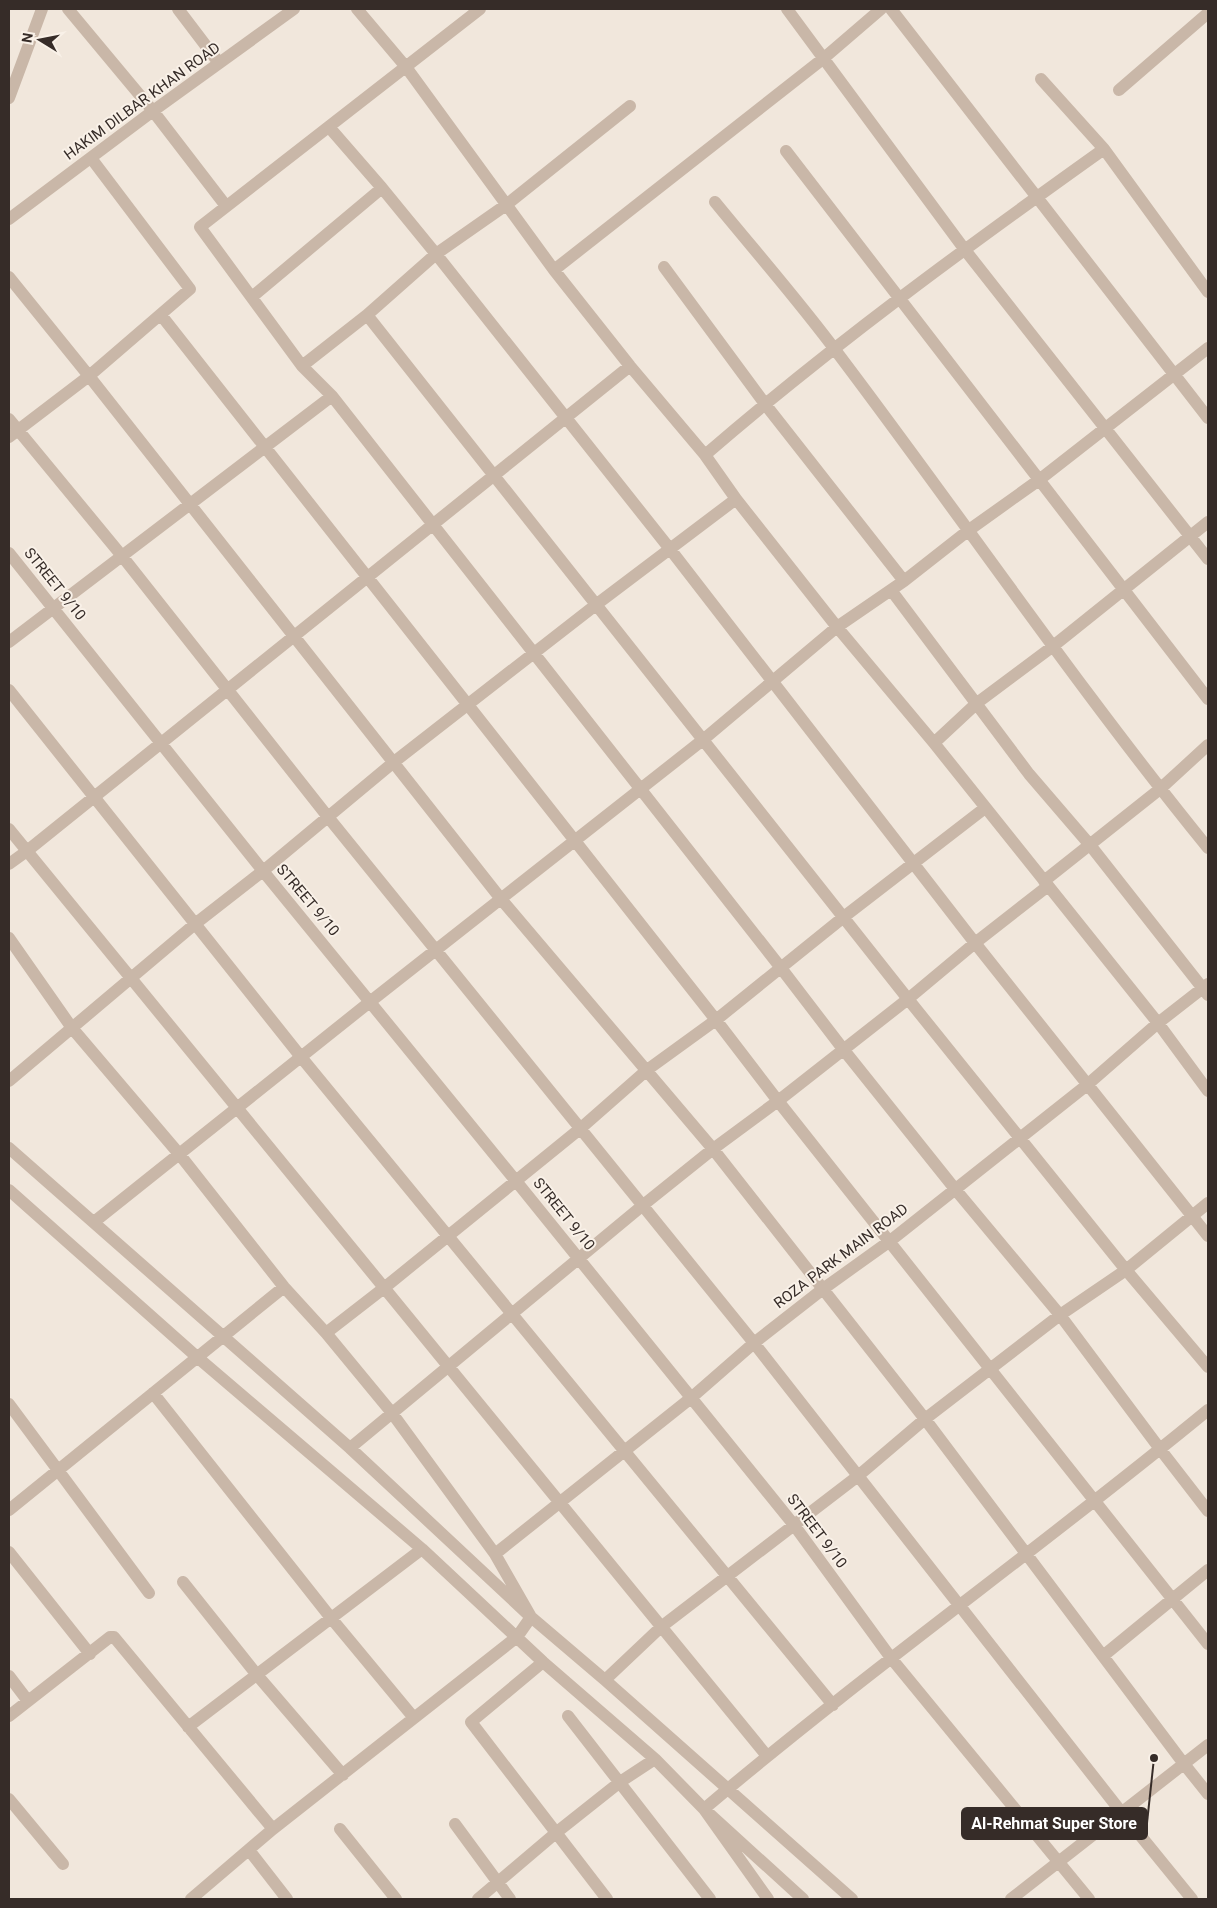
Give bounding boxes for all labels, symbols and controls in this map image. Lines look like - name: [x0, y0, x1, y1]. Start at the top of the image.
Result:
- north arrow: [15, 15, 65, 65]
- text: N: [18, 31, 36, 44]
- street label: HAKIM DILBAR KHAN ROAD: [60, 38, 224, 164]
- street label: STREET 9/10: [20, 544, 90, 624]
- street label: STREET 9/10: [273, 860, 343, 940]
- street label: STREET 9/10: [529, 1174, 599, 1254]
- street label: ROZA PARK MAIN ROAD: [770, 1200, 912, 1312]
- street label: STREET 9/10: [783, 1490, 851, 1572]
- callout: Al-Rehmat Super Store: [962, 1808, 1147, 1839]
- text: Al-Rehmat Super Store: [971, 1814, 1137, 1833]

